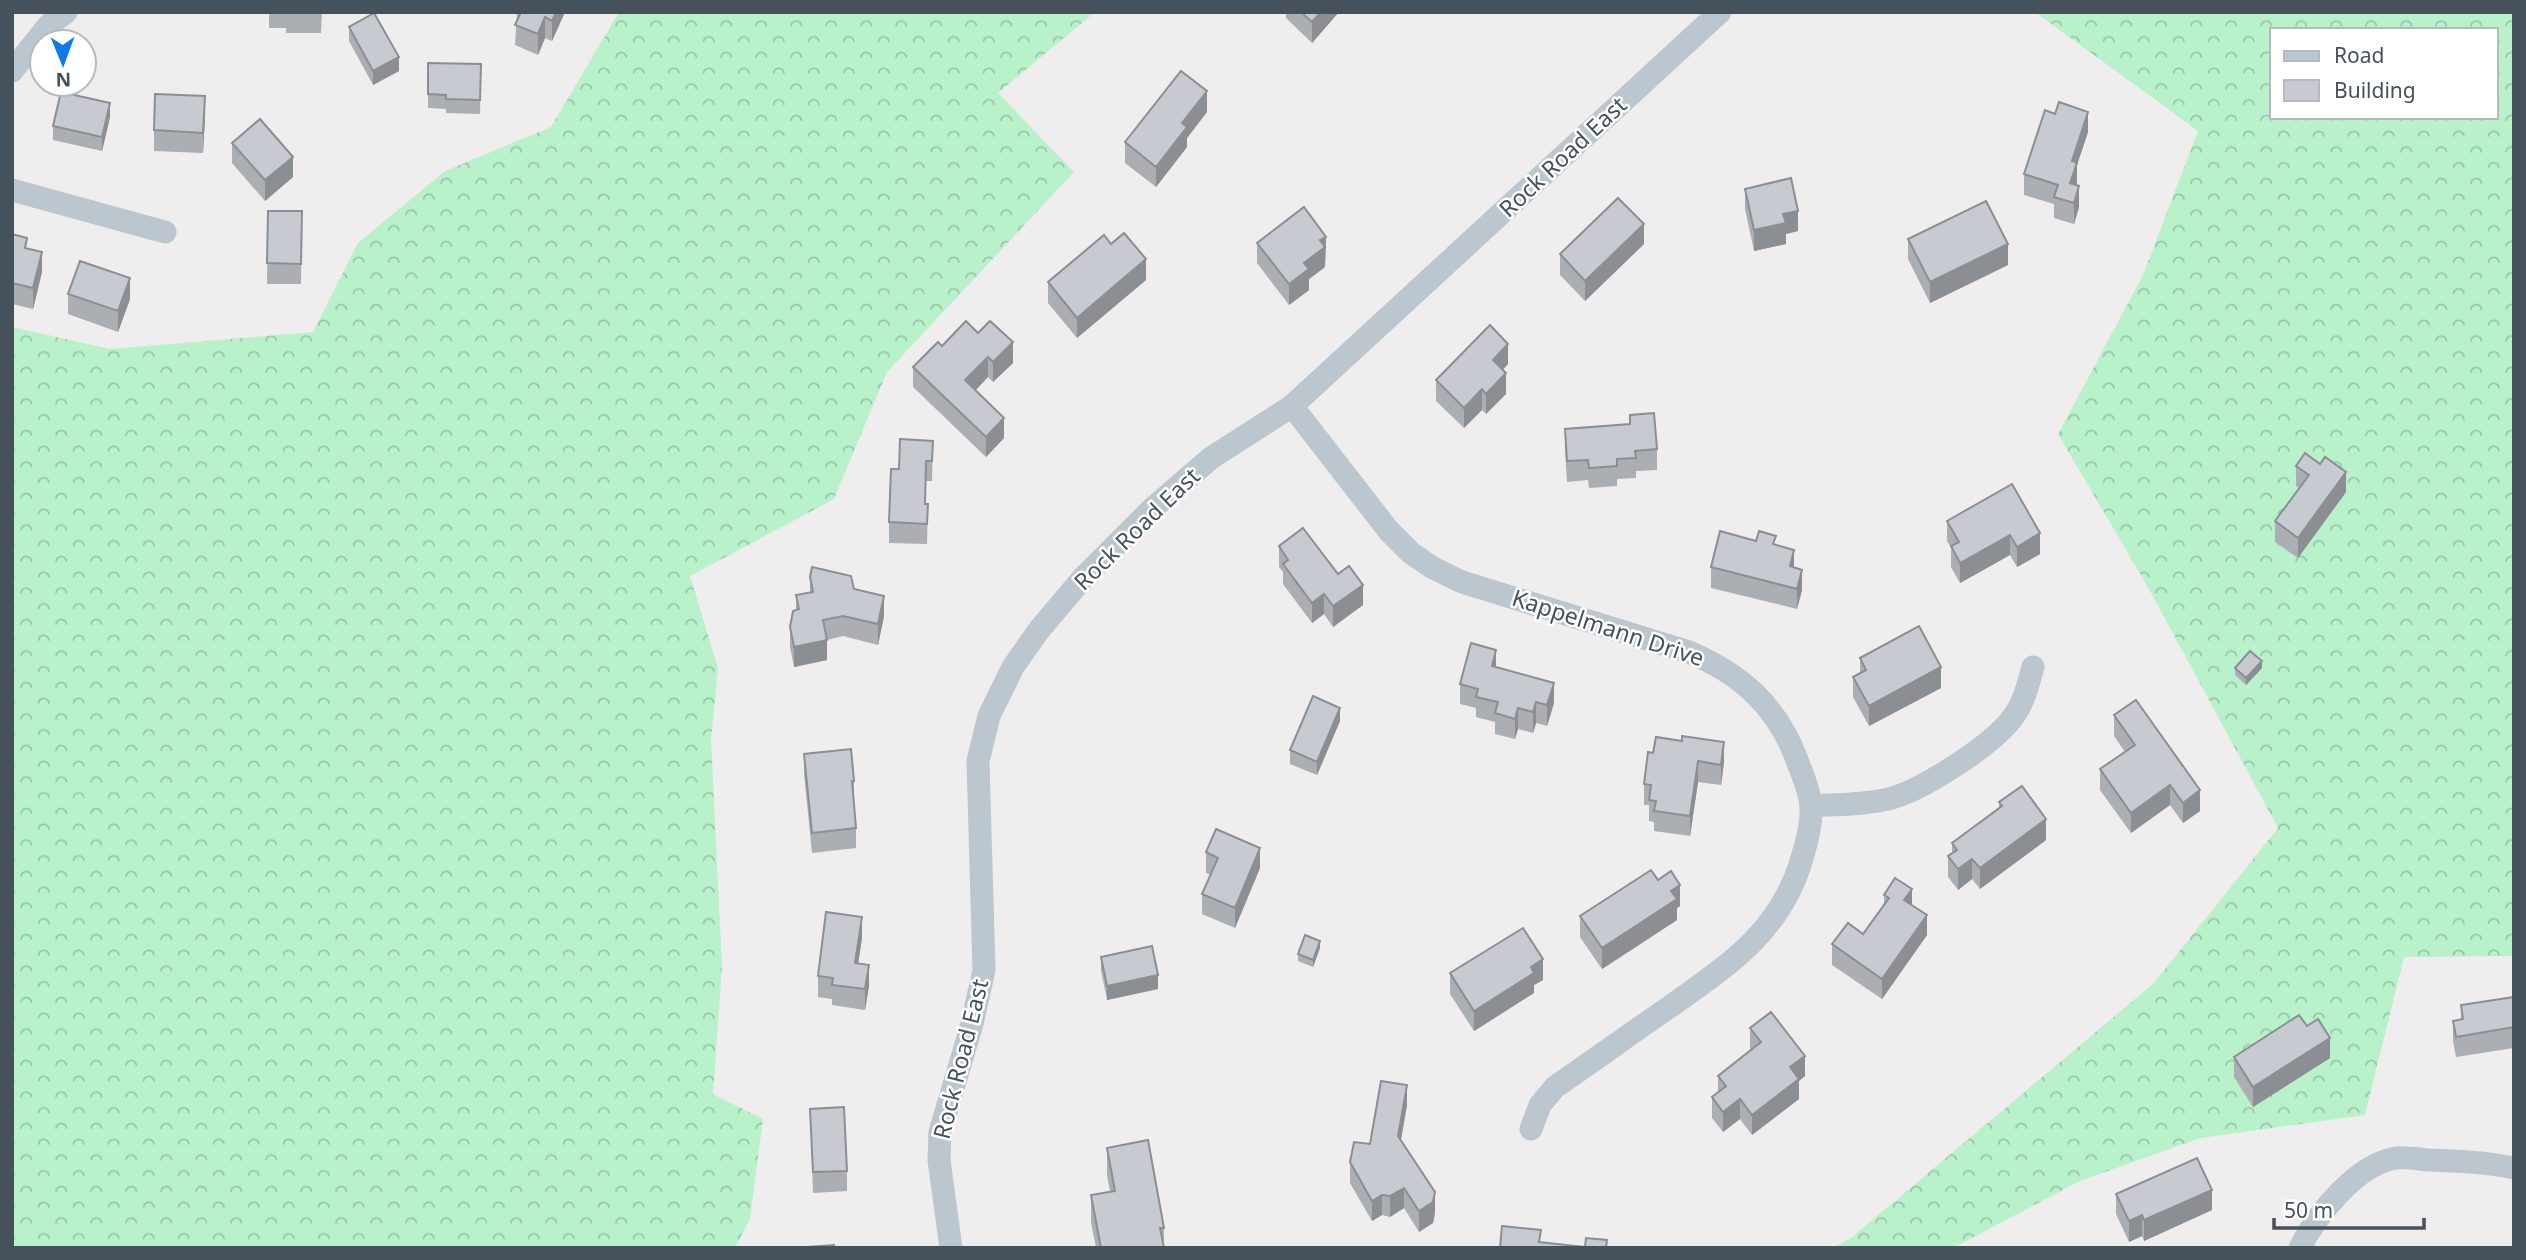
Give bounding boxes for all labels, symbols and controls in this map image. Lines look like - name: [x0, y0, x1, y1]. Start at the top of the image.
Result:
- north arrow: [28, 28, 98, 98]
- legend: [2270, 28, 2498, 119]
- text: Road: [2334, 41, 2384, 69]
- text: N: [55, 67, 71, 93]
- text: Building: [2334, 76, 2416, 104]
- street label: Rock Road East: [1492, 89, 1633, 224]
- street label: Rock Road East: [1066, 460, 1206, 597]
- street label: Kappelmann Drive: [1508, 581, 1708, 673]
- street label: Rock Road East: [925, 975, 995, 1142]
- scale bar: [2274, 1186, 2424, 1230]
- text: 50 m: [2284, 1196, 2333, 1224]

